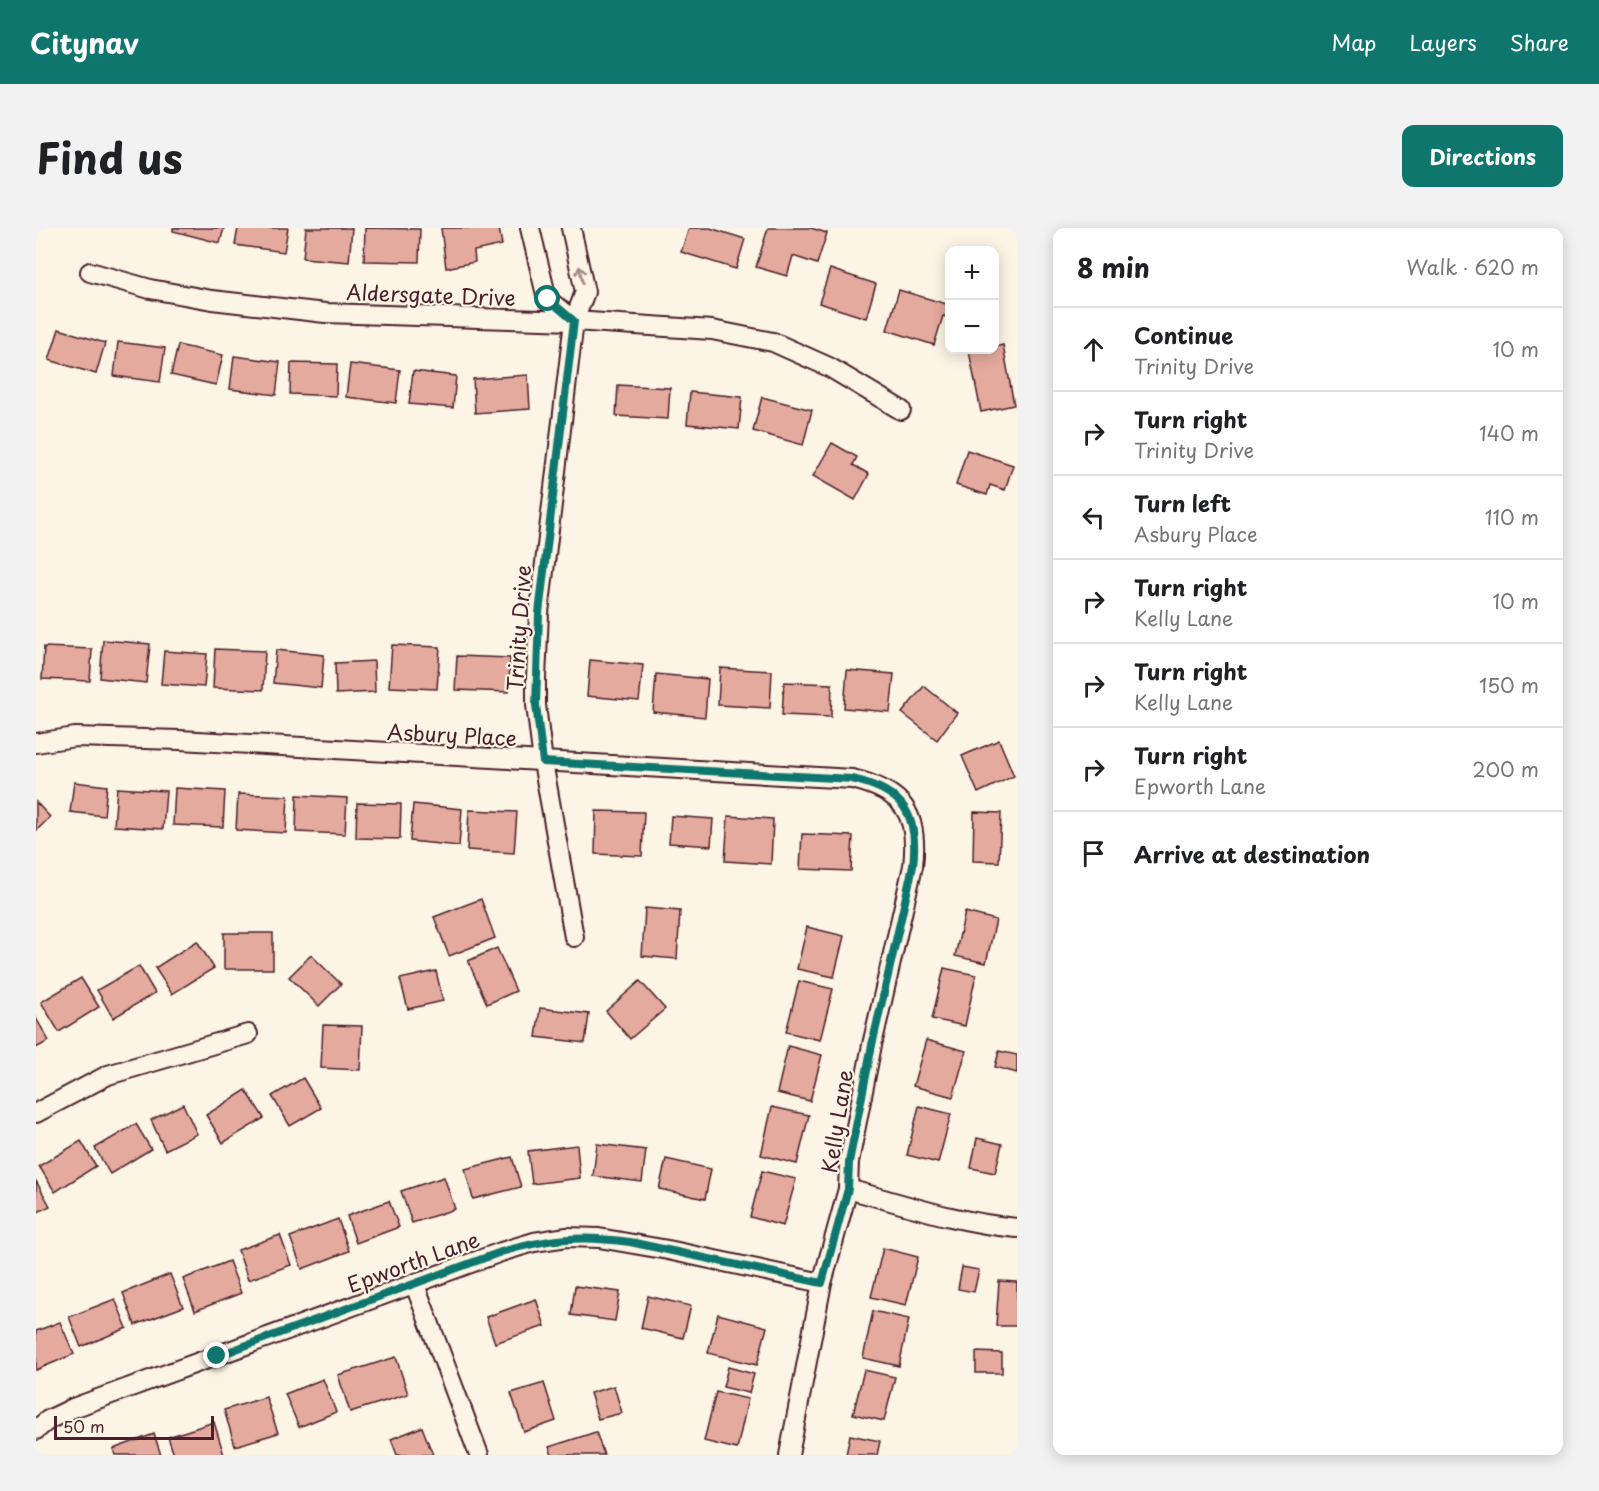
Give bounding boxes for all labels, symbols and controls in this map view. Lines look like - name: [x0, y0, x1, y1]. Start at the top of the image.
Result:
- text: Citynav: [30, 21, 139, 64]
- text: Map: [1332, 26, 1376, 58]
- text: Layers: [1409, 26, 1477, 58]
- text: Share: [1510, 26, 1569, 58]
- text: Find us: [36, 125, 183, 188]
- button: Directions: [1402, 125, 1563, 187]
- map controls: [945, 246, 999, 354]
- button: +: [945, 246, 999, 300]
- text: 8 min: [1077, 248, 1150, 287]
- text: Walk · 620 m: [1407, 252, 1539, 282]
- one-way arrow: [575, 266, 586, 285]
- street label: Aldersgate Drive: [346, 275, 516, 313]
- route start: [534, 285, 560, 311]
- button: −: [945, 300, 999, 354]
- text: Continue: [1134, 318, 1233, 351]
- icon: ahead: [1077, 333, 1110, 366]
- text: 10 m: [1492, 334, 1539, 364]
- text: Trinity Drive: [1134, 351, 1254, 381]
- text: Turn right: [1134, 402, 1247, 435]
- icon: right: [1077, 417, 1110, 450]
- text: 140 m: [1479, 418, 1539, 448]
- text: Trinity Drive: [1134, 435, 1254, 465]
- text: Turn left: [1134, 486, 1231, 519]
- icon: left: [1077, 501, 1110, 534]
- text: 110 m: [1485, 502, 1539, 532]
- text: Asbury Place: [1134, 519, 1258, 549]
- street label: Trinity Drive: [498, 564, 538, 692]
- text: Turn right: [1134, 570, 1247, 603]
- icon: right: [1077, 585, 1110, 618]
- text: 10 m: [1492, 586, 1539, 616]
- text: Kelly Lane: [1134, 603, 1233, 633]
- text: Turn right: [1134, 654, 1247, 687]
- icon: right: [1077, 669, 1110, 702]
- text: 150 m: [1479, 670, 1539, 700]
- text: Kelly Lane: [1134, 687, 1233, 717]
- street label: Asbury Place: [386, 715, 518, 753]
- text: Turn right: [1134, 738, 1247, 771]
- icon: right: [1077, 753, 1110, 786]
- text: 200 m: [1472, 754, 1539, 784]
- text: Epworth Lane: [1134, 771, 1266, 801]
- icon: arrive: [1077, 837, 1110, 870]
- text: Arrive at destination: [1134, 837, 1370, 870]
- street label: Kelly Lane: [812, 1067, 860, 1175]
- street label: Epworth Lane: [342, 1222, 484, 1300]
- route end: [203, 1342, 229, 1368]
- scale bar: [54, 1413, 214, 1440]
- text: 50 m: [63, 1414, 104, 1438]

